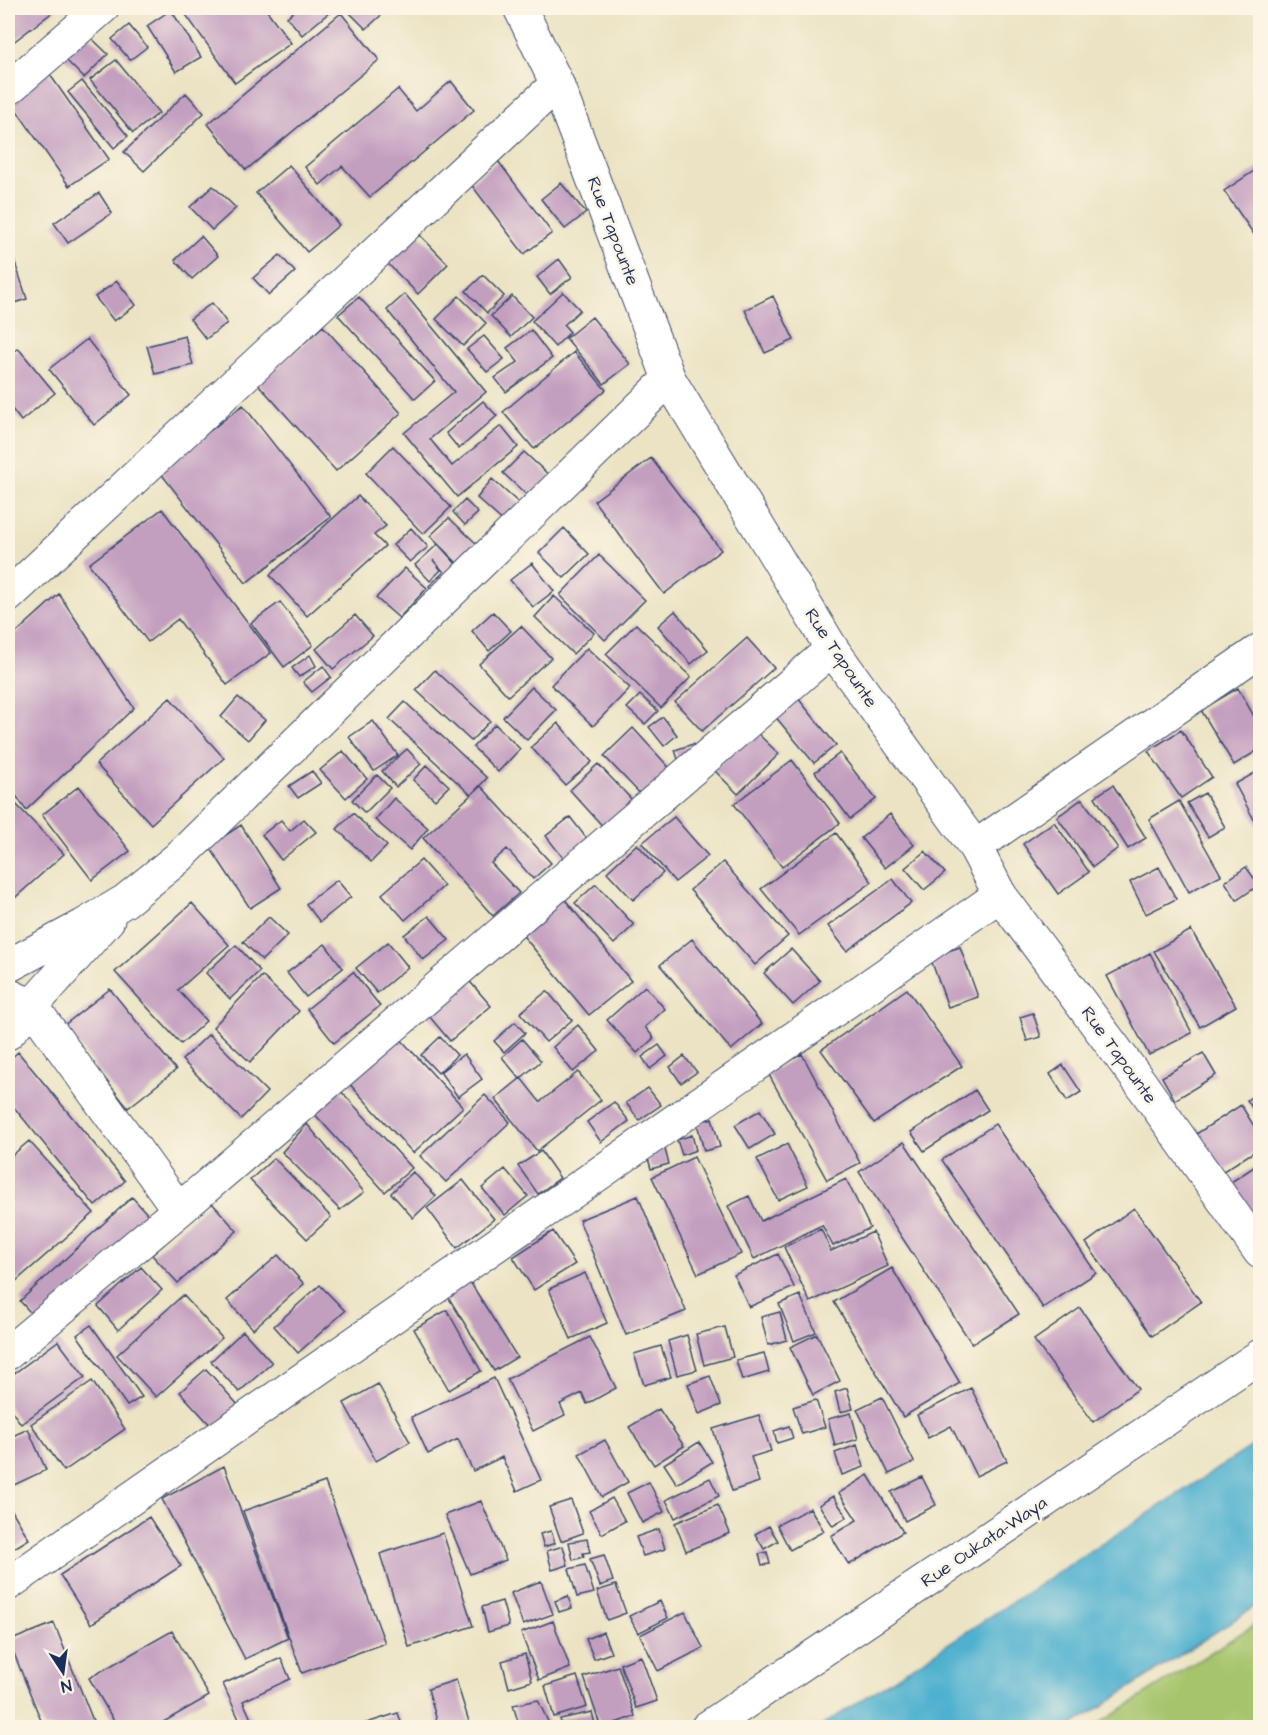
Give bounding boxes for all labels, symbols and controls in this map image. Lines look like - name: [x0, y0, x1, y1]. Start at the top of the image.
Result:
- street label: Rue Tapounte: [581, 173, 645, 289]
- street label: Rue Tapounte: [799, 604, 884, 713]
- street label: Rue Tapounte: [1075, 1001, 1163, 1109]
- street label: Rue Oukata-Waya: [916, 1490, 1053, 1594]
- north arrow: [33, 1642, 93, 1702]
- text: N: [59, 1674, 74, 1697]

